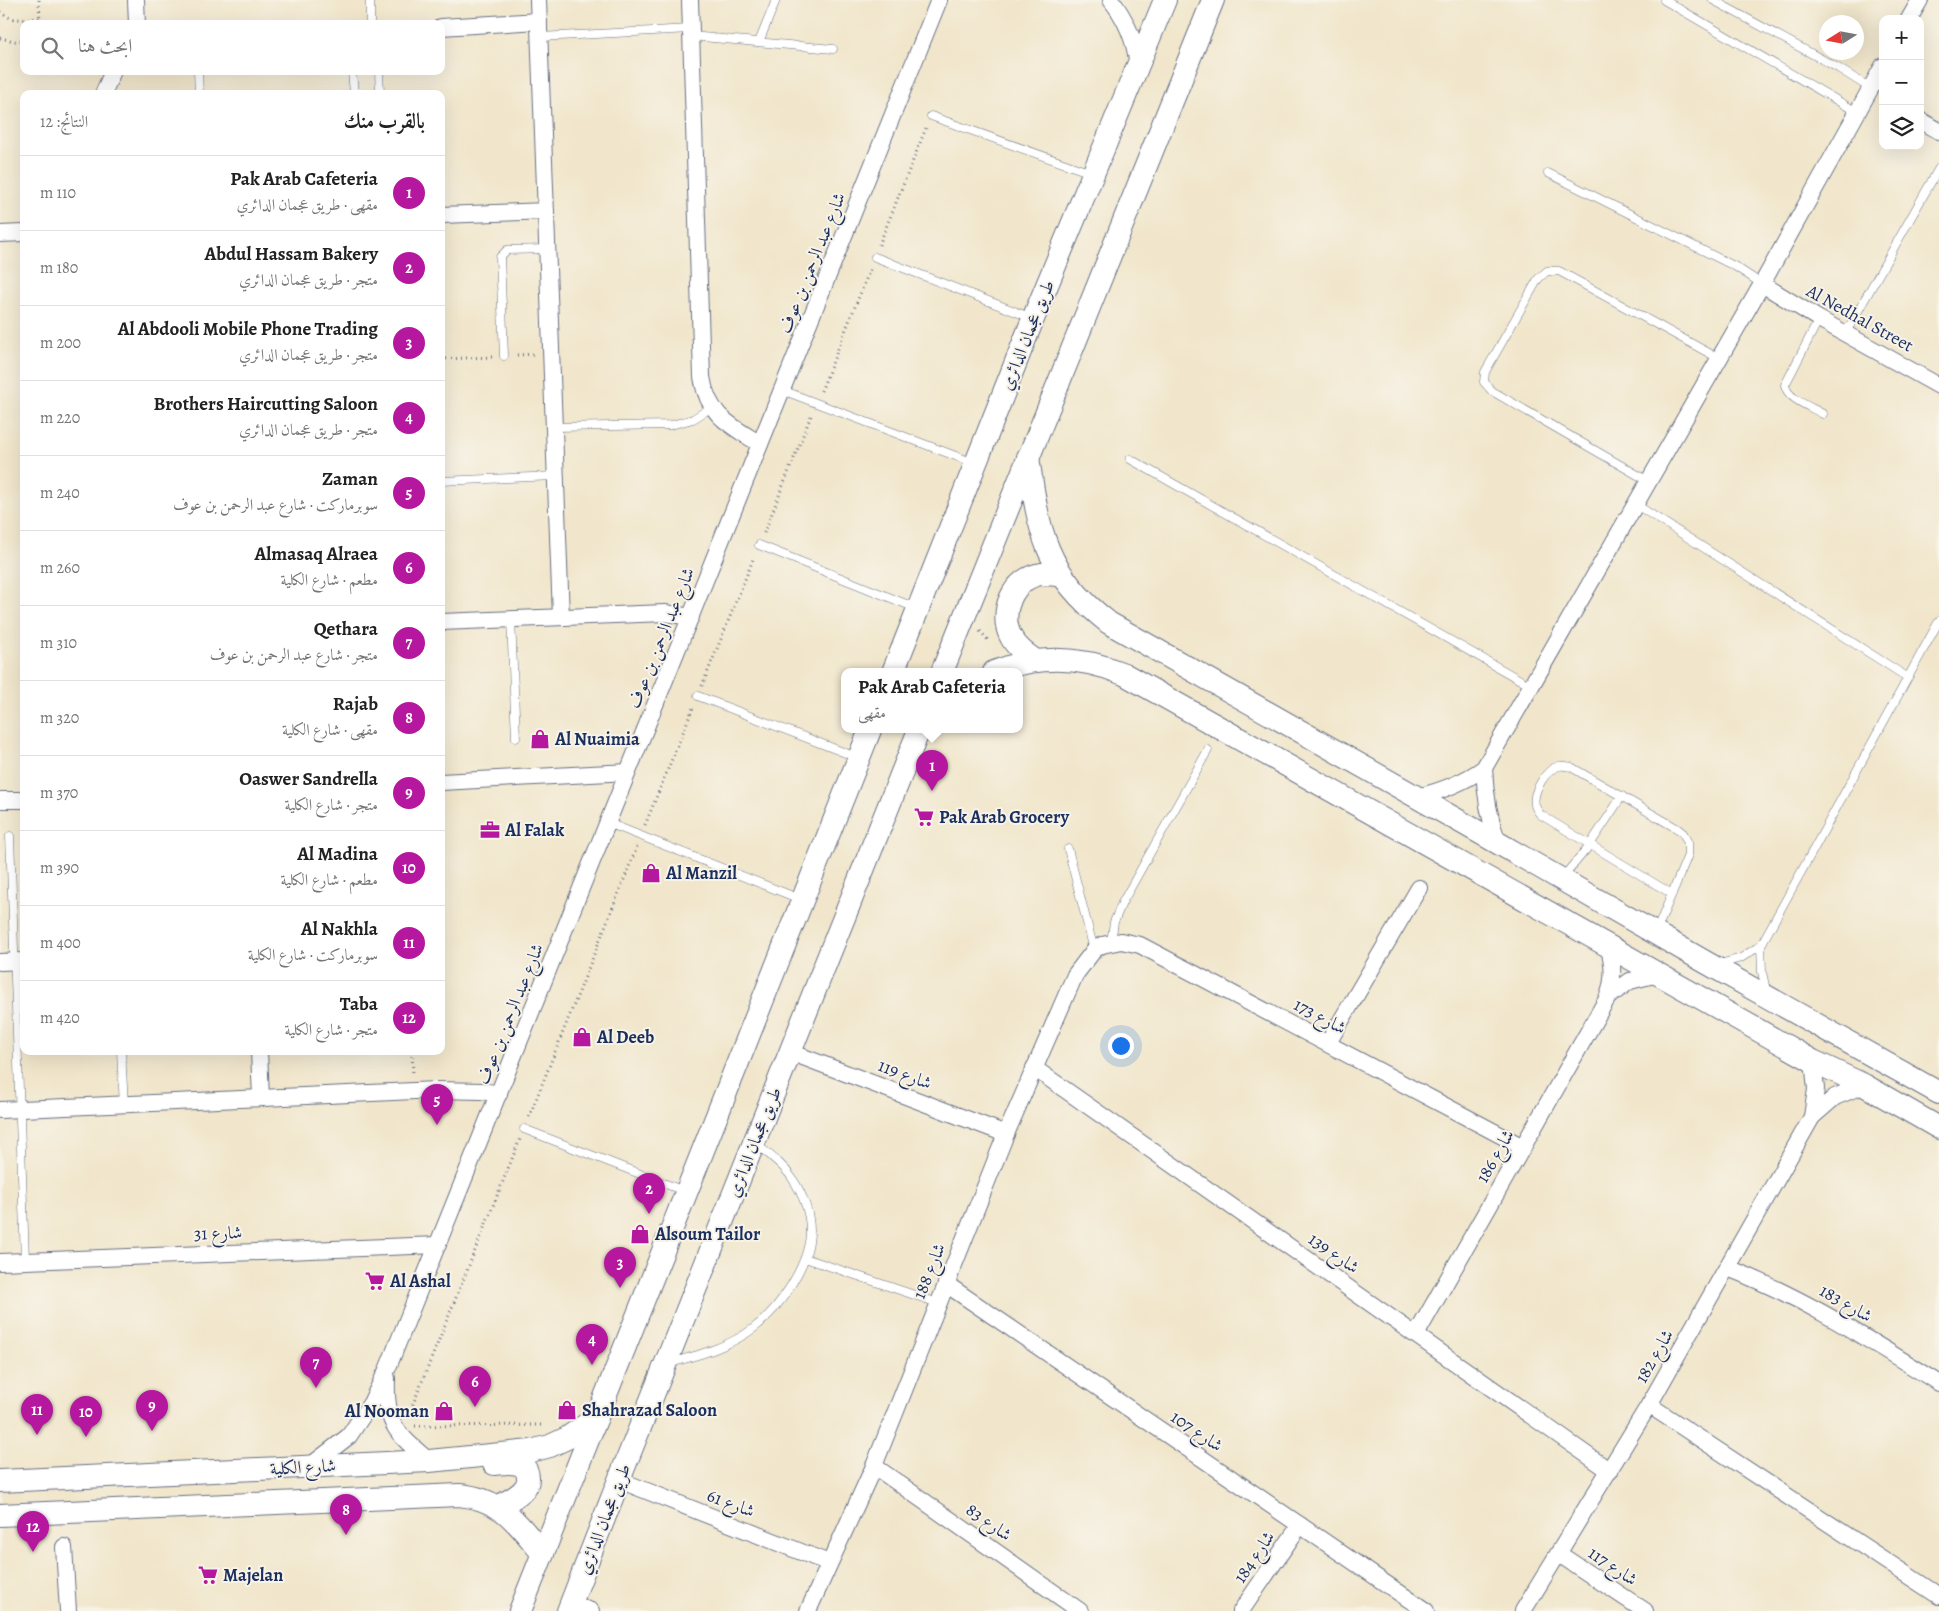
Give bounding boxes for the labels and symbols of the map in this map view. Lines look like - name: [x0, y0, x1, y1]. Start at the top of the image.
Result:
- north arrow: [1819, 15, 1864, 60]
- street label: شارع عبد الرحمن بن عوف: [773, 189, 854, 338]
- street label: طريق عجمان الدائري: [994, 276, 1063, 395]
- street label: Al Nedhal Street: [1801, 278, 1918, 357]
- street label: شارع عبد الرحمن بن عوف: [622, 564, 703, 713]
- place label: Al Nuaimia: [554, 727, 640, 751]
- shop icon: Al Nuaimia: [529, 728, 551, 750]
- pin: 1: [916, 750, 948, 791]
- place label: Pak Arab Grocery: [939, 805, 1070, 829]
- supermarket icon: Pak Arab Grocery: [913, 806, 935, 828]
- place label: Al Falak: [504, 818, 565, 842]
- office icon: Al Falak: [479, 819, 501, 841]
- place label: Al Manzil: [665, 861, 737, 885]
- shop icon: Al Manzil: [640, 862, 662, 884]
- street label: شارع عبد الرحمن بن عوف: [471, 940, 552, 1089]
- street label: شارع 173: [1288, 992, 1350, 1042]
- place label: Al Deeb: [596, 1025, 654, 1049]
- shop icon: Al Deeb: [571, 1026, 593, 1048]
- your location: [1108, 1033, 1134, 1059]
- street label: شارع 119: [874, 1053, 935, 1098]
- street label: طريق عجمان الدائري: [721, 1083, 790, 1202]
- pin: 5: [421, 1084, 453, 1125]
- street label: شارع 186: [1470, 1125, 1522, 1189]
- pin: 2: [633, 1173, 665, 1214]
- street label: شارع 31: [193, 1220, 243, 1249]
- place label: Alsoum Tailor: [654, 1222, 761, 1246]
- shop icon: Alsoum Tailor: [629, 1223, 651, 1245]
- street label: شارع 139: [1302, 1227, 1364, 1282]
- street label: شارع 188: [907, 1239, 954, 1304]
- pin: 3: [604, 1247, 636, 1288]
- place label: Al Ashal: [389, 1269, 451, 1293]
- supermarket icon: Al Ashal: [364, 1270, 386, 1292]
- street label: شارع 183: [1814, 1278, 1877, 1330]
- pin: 4: [576, 1324, 608, 1365]
- street label: شارع 182: [1629, 1325, 1682, 1389]
- pin: 7: [300, 1347, 332, 1388]
- pin: 6: [459, 1366, 491, 1407]
- pin: 9: [136, 1390, 168, 1431]
- pin: 11: [21, 1394, 53, 1435]
- pin: 10: [70, 1396, 102, 1437]
- place label: Shahrazad Saloon: [582, 1398, 717, 1422]
- place label: Al Nooman: [344, 1399, 429, 1423]
- shop icon: Shahrazad Saloon: [556, 1399, 578, 1421]
- shop icon: Al Nooman: [433, 1400, 455, 1422]
- street label: شارع 107: [1165, 1405, 1228, 1460]
- street label: شارع الكلية: [269, 1453, 337, 1484]
- street label: طريق عجمان الدائري: [572, 1460, 639, 1579]
- street label: شارع 61: [703, 1483, 758, 1526]
- pin: 8: [330, 1494, 362, 1535]
- street label: شارع 83: [959, 1498, 1017, 1549]
- pin: 12: [17, 1511, 49, 1552]
- street label: شارع 184: [1228, 1526, 1283, 1589]
- street label: شارع 117: [1582, 1541, 1642, 1594]
- place label: Majelan: [223, 1563, 283, 1587]
- supermarket icon: Majelan: [197, 1564, 219, 1586]

